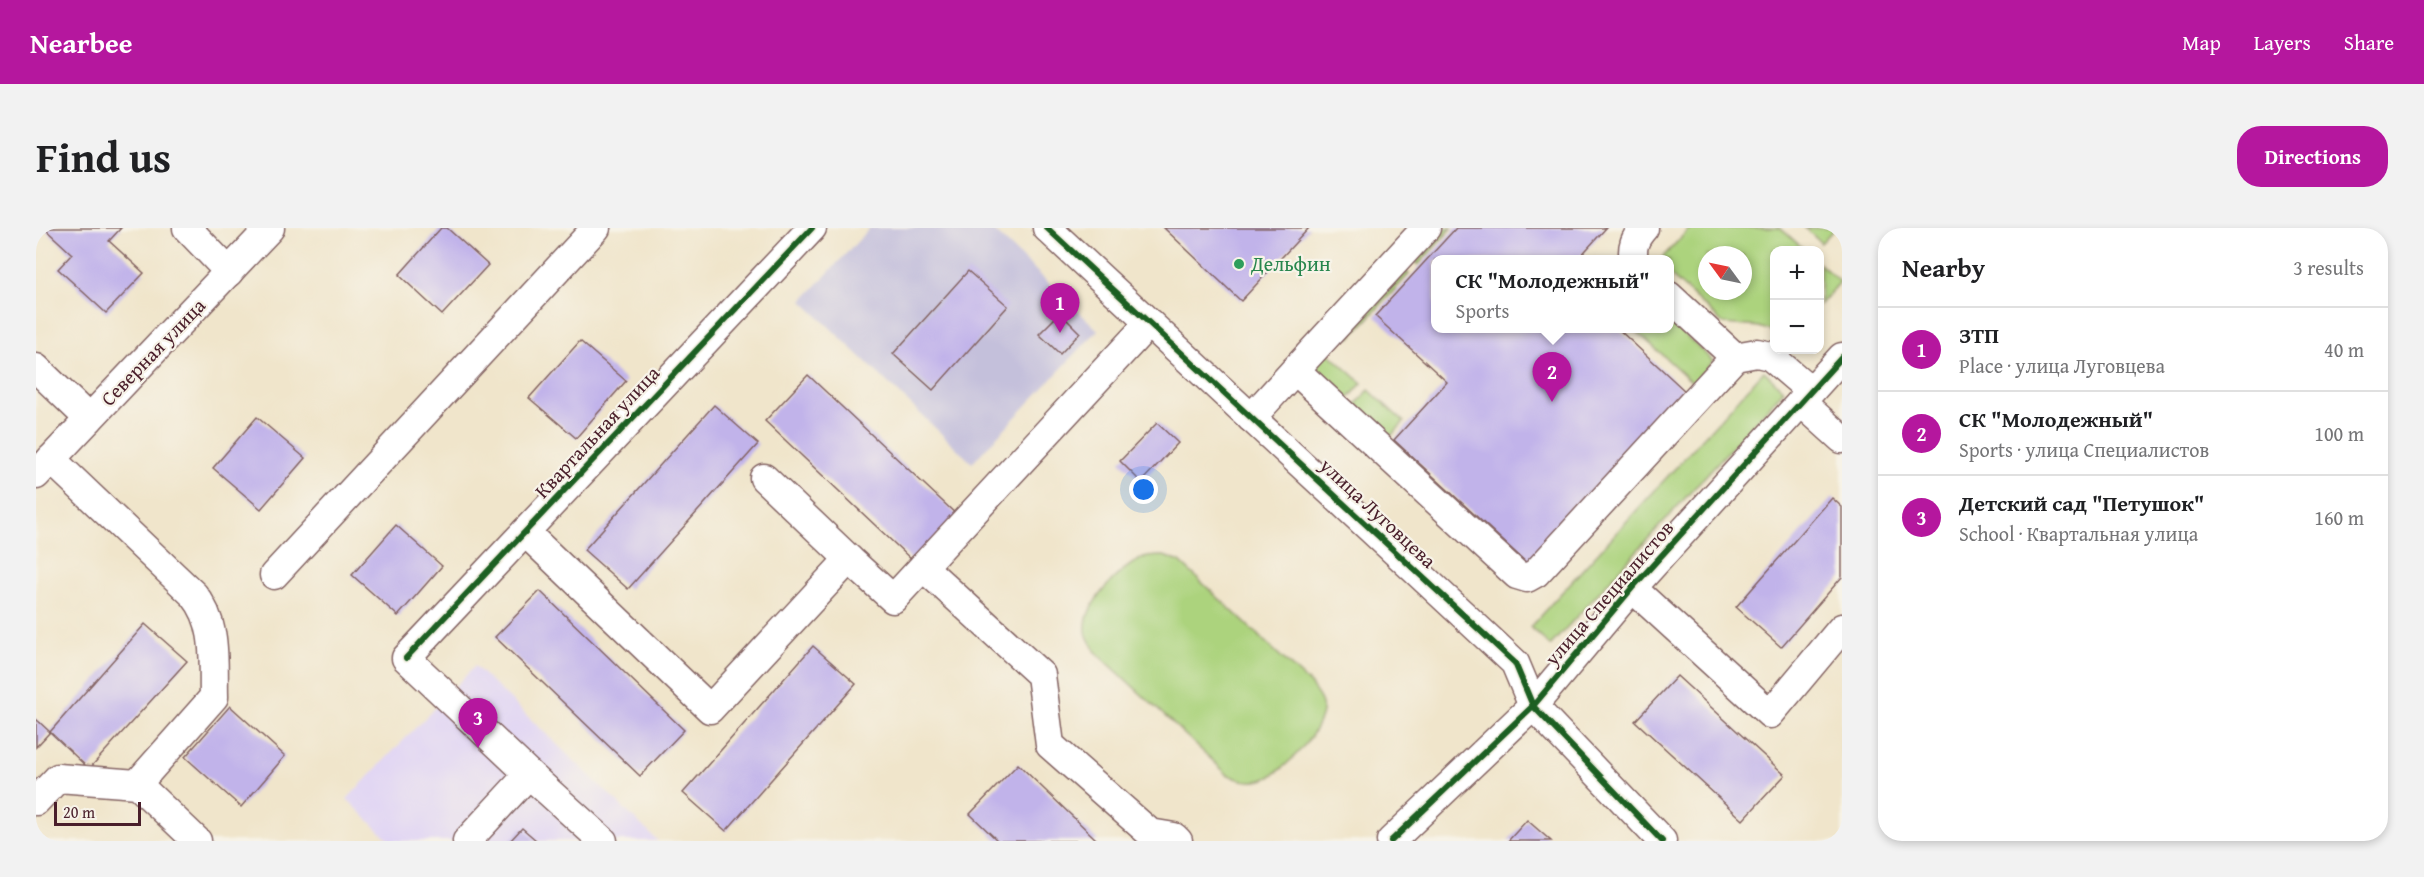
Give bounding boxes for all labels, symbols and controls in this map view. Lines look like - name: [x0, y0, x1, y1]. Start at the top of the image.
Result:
- text: Nearbee: [30, 22, 133, 63]
- text: Map: [2182, 27, 2221, 58]
- text: Layers: [2254, 27, 2311, 58]
- text: Share: [2344, 27, 2394, 58]
- text: Find us: [36, 126, 171, 187]
- button: Directions: [2237, 126, 2388, 187]
- north arrow: [1698, 246, 1752, 300]
- map controls: [1770, 246, 1824, 354]
- button: +: [1770, 246, 1824, 300]
- text: Nearby: [1902, 248, 1985, 287]
- place label: Дельфин: [1250, 249, 1331, 278]
- text: 3 results: [2293, 253, 2364, 282]
- popup: [1431, 255, 1674, 333]
- marker: Дельфин: [1232, 257, 1246, 271]
- text: СК "Молодежный": [1455, 264, 1650, 296]
- pin: 1: [1040, 284, 1080, 333]
- street label: Северная улица: [94, 291, 212, 412]
- text: Sports: [1455, 296, 1509, 325]
- button: −: [1770, 300, 1824, 354]
- text: ЗТП: [1959, 319, 1999, 351]
- text: 1: [1916, 335, 1927, 364]
- text: 40 m: [2324, 335, 2364, 364]
- text: Place · улица Луговцева: [1959, 351, 2165, 380]
- pin: 2: [1532, 352, 1572, 402]
- street label: Квартальная улица: [528, 359, 666, 504]
- text: СК "Молодежный": [1959, 403, 2153, 435]
- text: 2: [1916, 419, 1927, 448]
- text: 100 m: [2314, 419, 2364, 448]
- text: Sports · улица Специалистов: [1959, 435, 2209, 464]
- street label: улица Луговцева: [1313, 450, 1443, 575]
- your location: [1129, 475, 1158, 504]
- text: Детский сад "Петушок": [1959, 487, 2204, 519]
- text: 3: [1916, 503, 1927, 532]
- text: 160 m: [2314, 503, 2364, 532]
- street label: улица Специалистов: [1537, 514, 1680, 672]
- text: School · Квартальная улица: [1959, 519, 2198, 548]
- pin: 3: [458, 698, 498, 748]
- scale bar: [54, 799, 141, 826]
- text: 20 m: [63, 800, 95, 824]

